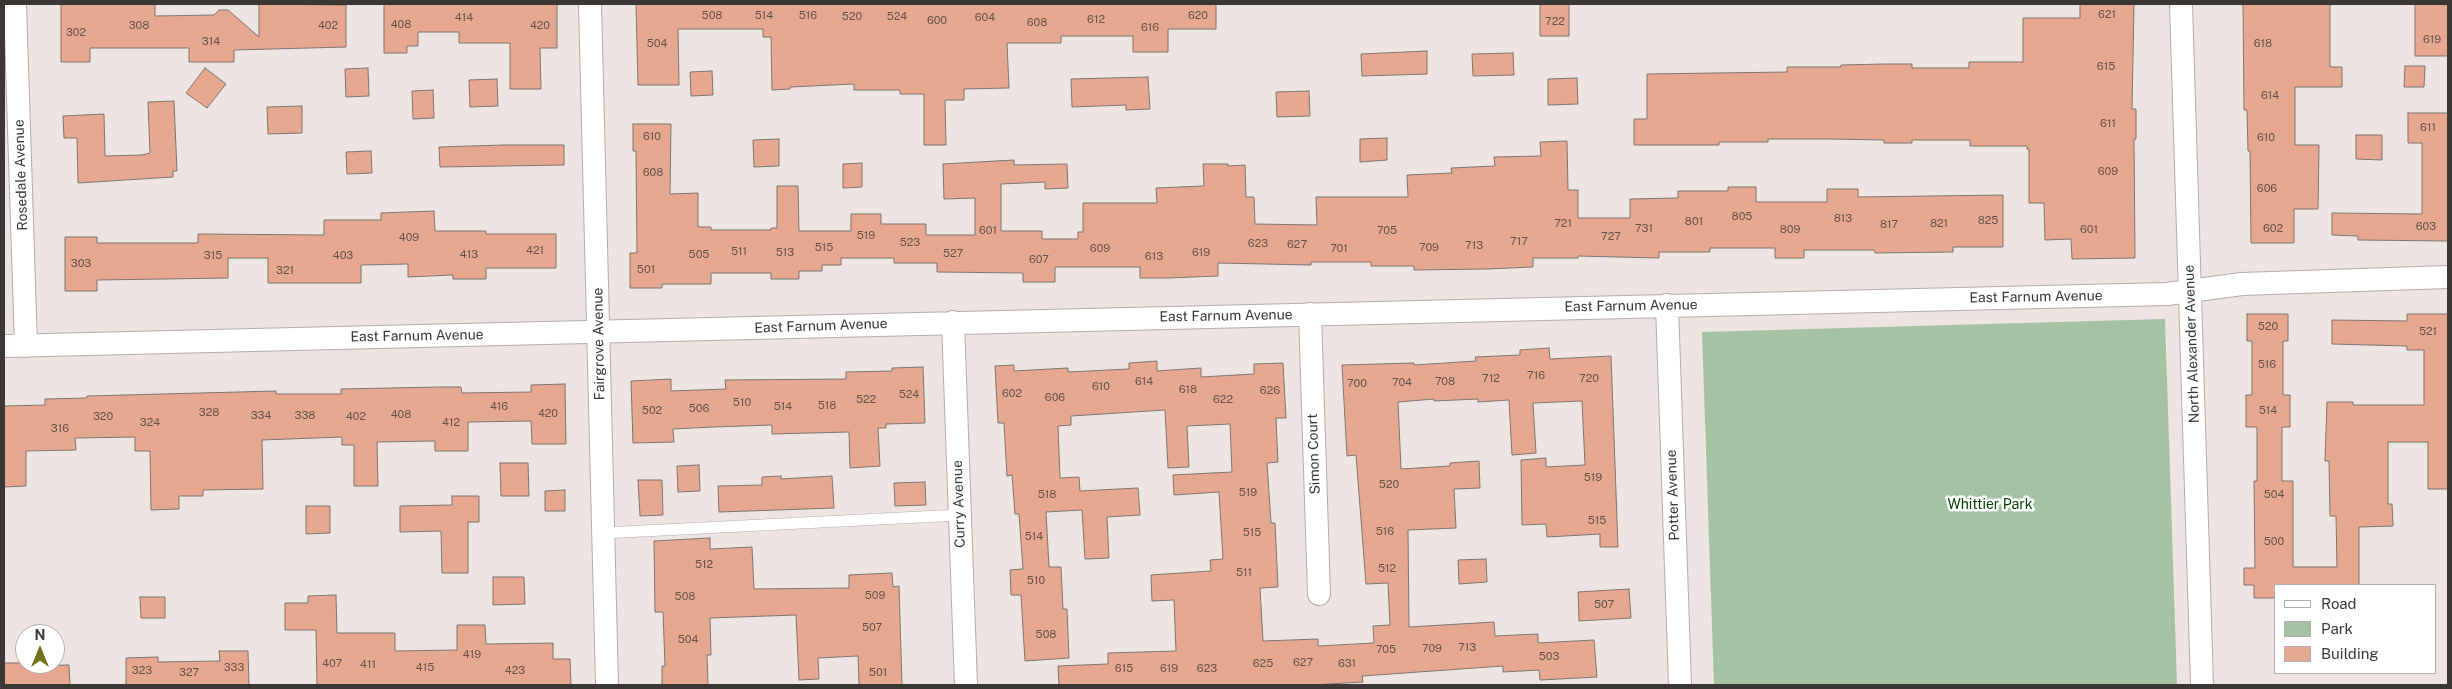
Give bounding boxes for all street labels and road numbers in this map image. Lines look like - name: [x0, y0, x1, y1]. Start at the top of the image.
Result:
- street label: Rosedale Avenue: [11, 119, 31, 231]
- street label: North Alexander Avenue: [2181, 264, 2203, 424]
- street label: Fairgrove Avenue: [590, 287, 608, 401]
- street label: East Farnum Avenue: [1969, 287, 2103, 307]
- street label: East Farnum Avenue: [1564, 296, 1698, 316]
- street label: East Farnum Avenue: [1159, 306, 1293, 326]
- street label: East Farnum Avenue: [754, 315, 888, 337]
- street label: East Farnum Avenue: [350, 326, 484, 346]
- street label: Simon Court: [1304, 413, 1324, 495]
- street label: Potter Avenue: [1663, 449, 1683, 541]
- street label: Curry Avenue: [949, 460, 969, 548]

